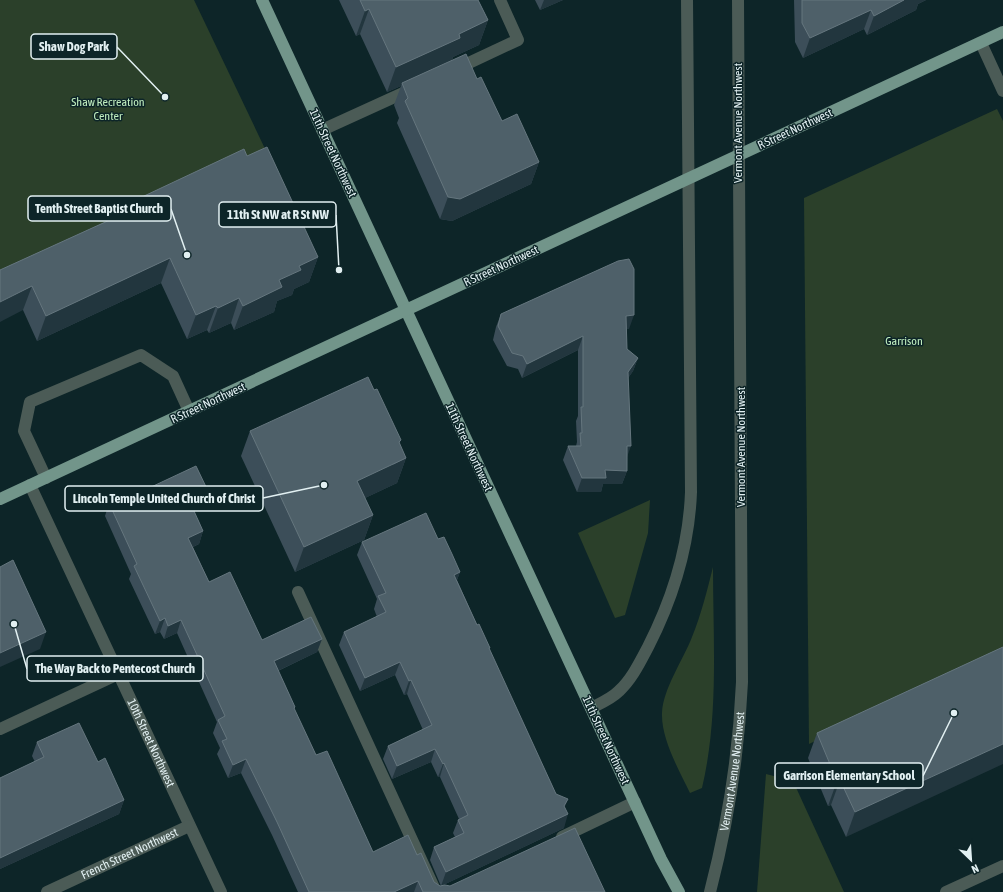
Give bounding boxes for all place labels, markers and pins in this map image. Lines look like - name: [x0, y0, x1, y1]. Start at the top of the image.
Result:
- callout: Shaw Dog Park: [31, 34, 117, 59]
- callout: Tenth Street Baptist Church: [28, 196, 171, 221]
- callout: 11th St NW at R St NW: [219, 202, 336, 227]
- callout: Lincoln Temple United Church of Christ: [65, 486, 263, 511]
- callout: The Way Back to Pentecost Church: [27, 656, 203, 681]
- callout: Garrison Elementary School: [775, 763, 923, 788]

